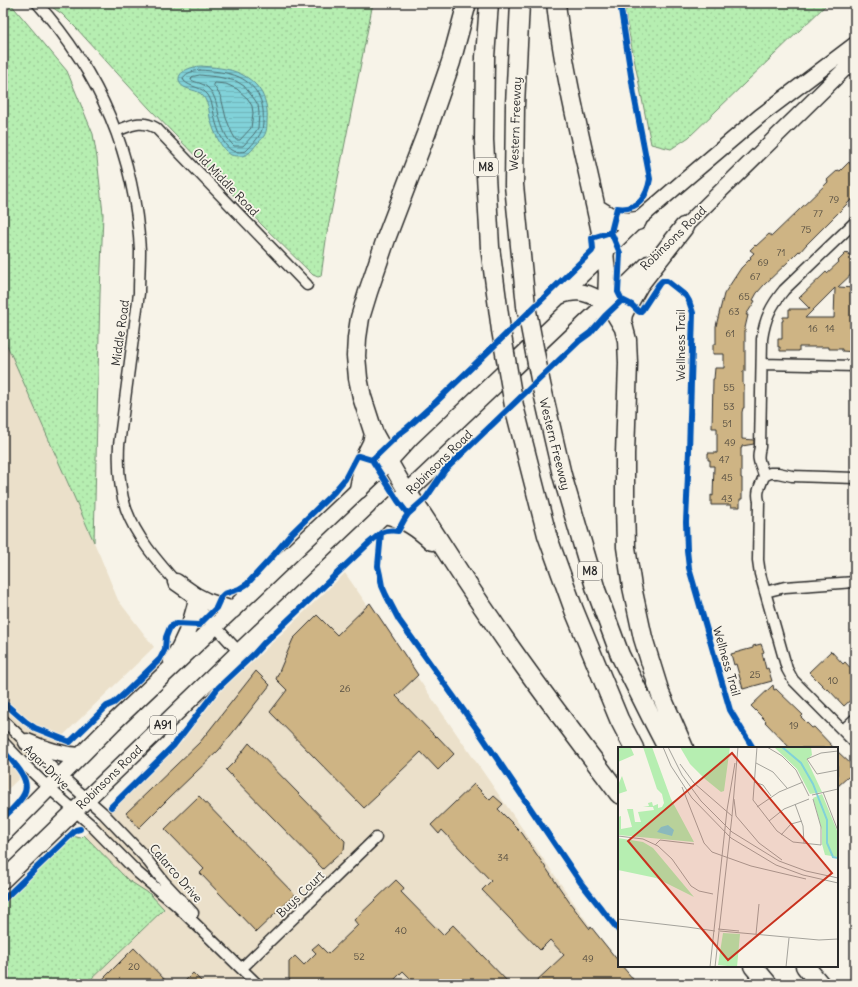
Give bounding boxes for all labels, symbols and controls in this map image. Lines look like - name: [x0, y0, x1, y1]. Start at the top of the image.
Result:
- street label: Western Freeway: [506, 77, 524, 171]
- street label: Old Middle Road: [190, 145, 262, 219]
- road number: M8: [474, 158, 498, 176]
- house number: 79: [829, 193, 840, 206]
- street label: Robinsons Road: [637, 203, 709, 273]
- house number: 77: [813, 207, 823, 220]
- house number: 75: [801, 223, 812, 236]
- house number: 71: [777, 246, 785, 259]
- house number: 69: [757, 256, 769, 269]
- house number: 67: [750, 270, 760, 283]
- house number: 65: [738, 290, 750, 303]
- street label: Middle Road: [108, 299, 132, 367]
- house number: 63: [728, 305, 740, 318]
- street label: Wellness Trail: [673, 309, 688, 381]
- house number: 16: [808, 322, 818, 335]
- house number: 14: [825, 322, 835, 335]
- house number: 61: [725, 327, 735, 340]
- house number: 55: [723, 381, 735, 394]
- street label: Western Freeway: [536, 396, 574, 492]
- house number: 53: [723, 400, 735, 413]
- house number: 51: [722, 417, 732, 430]
- street label: Robinsons Road: [403, 427, 475, 497]
- house number: 49: [724, 436, 736, 449]
- house number: 47: [719, 453, 729, 466]
- house number: 45: [721, 471, 733, 484]
- house number: 43: [721, 492, 733, 505]
- road number: M8: [578, 562, 602, 580]
- street label: Wellness Trail: [710, 624, 744, 698]
- house number: 25: [749, 668, 761, 681]
- house number: 10: [828, 674, 838, 687]
- house number: 26: [339, 682, 351, 695]
- road number: A91: [150, 716, 176, 734]
- house number: 19: [789, 719, 799, 732]
- street label: Agar Drive: [21, 742, 73, 792]
- street label: Robinsons Road: [73, 742, 145, 812]
- inset map: [618, 747, 838, 967]
- street label: Calarco Drive: [146, 841, 206, 905]
- house number: 34: [497, 851, 509, 864]
- street label: Buys Court: [273, 868, 327, 920]
- house number: 40: [395, 924, 407, 937]
- house number: 52: [353, 950, 365, 963]
- house number: 49: [582, 952, 594, 965]
- house number: 20: [128, 960, 140, 973]

